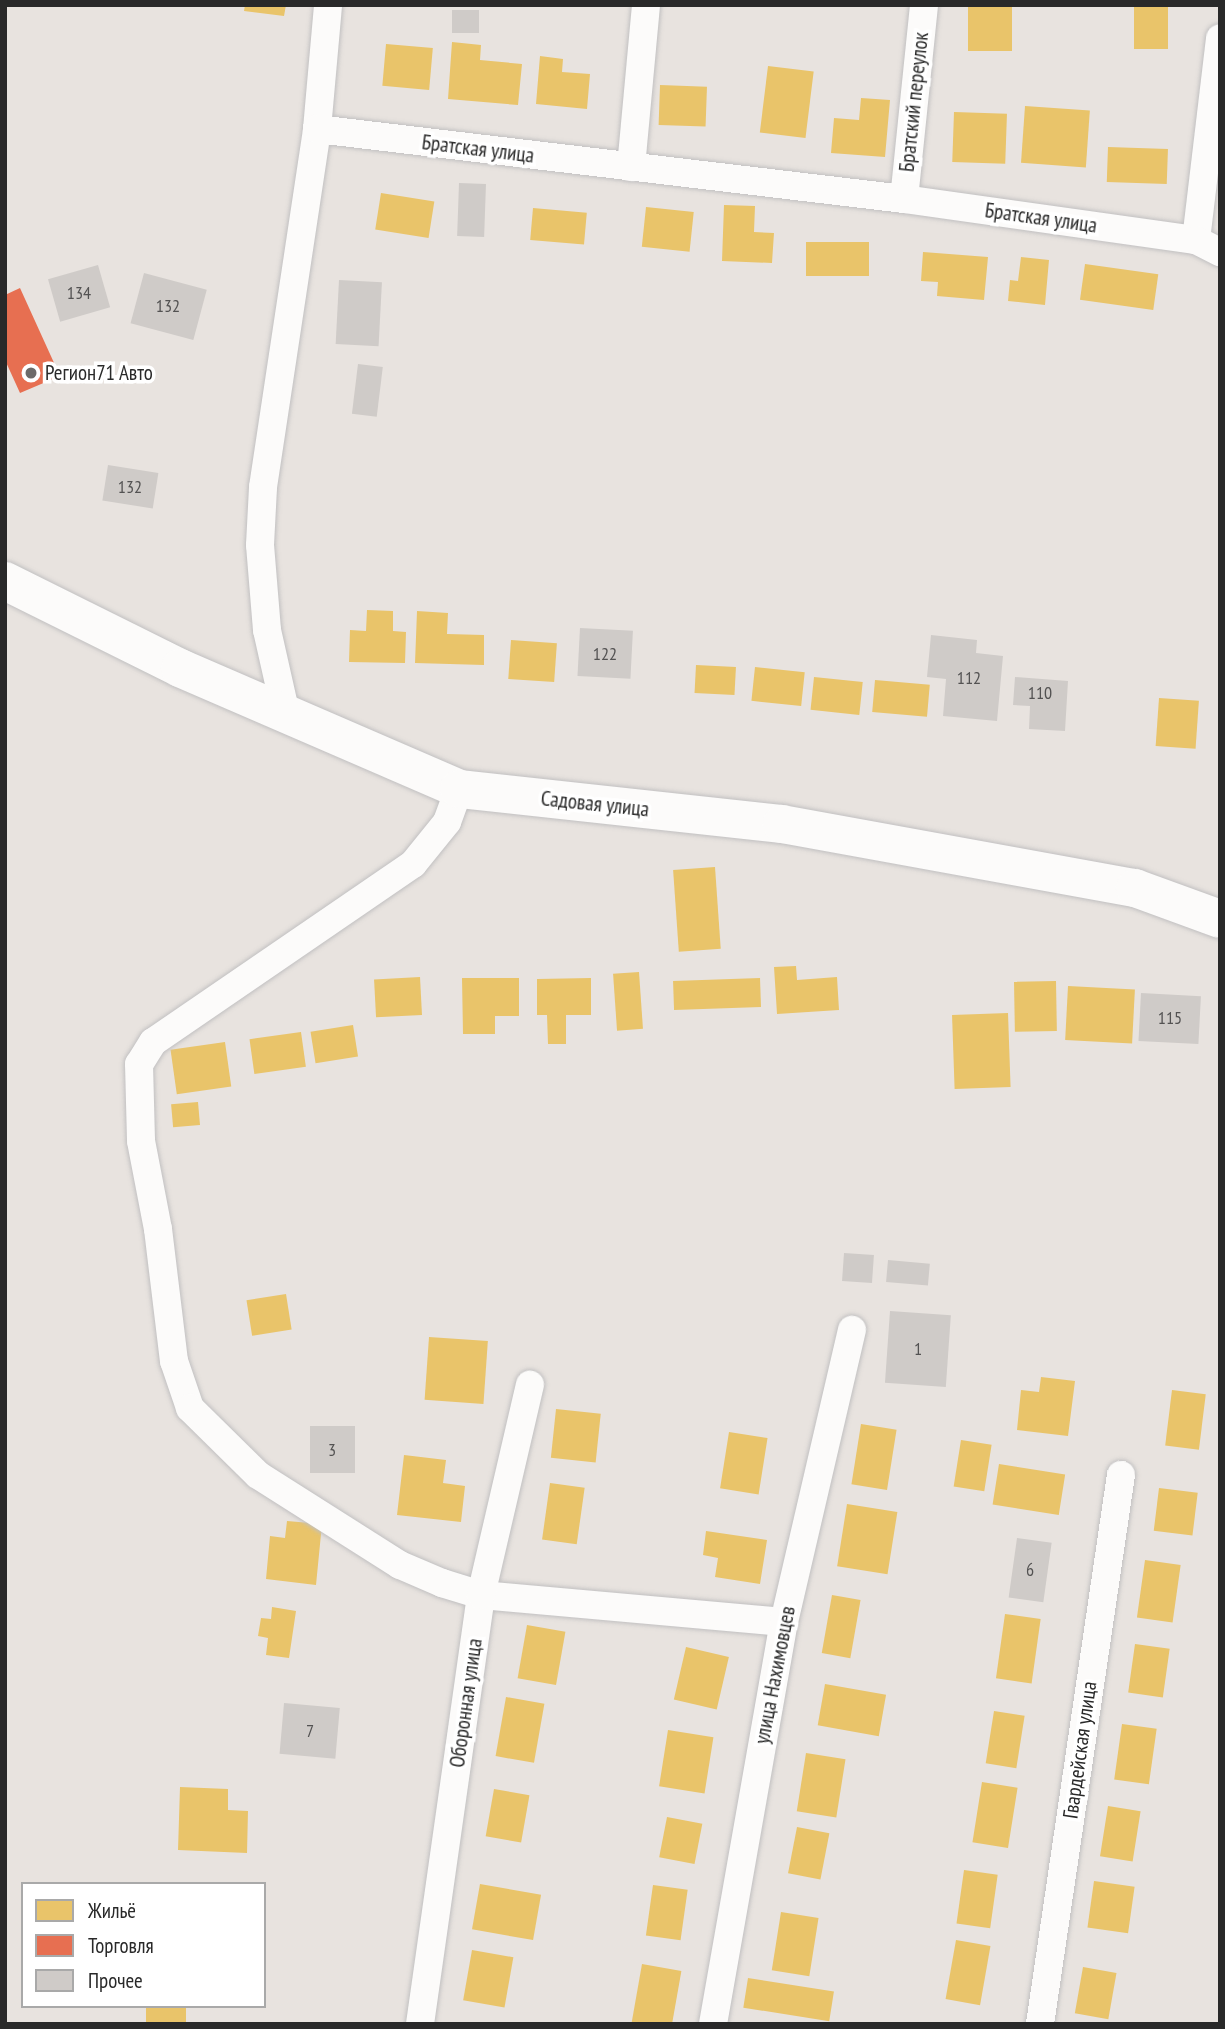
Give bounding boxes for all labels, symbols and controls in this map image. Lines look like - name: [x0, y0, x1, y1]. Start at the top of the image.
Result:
- street label: Братский переулок: [894, 31, 934, 173]
- street label: Братская улица: [420, 130, 536, 168]
- street label: Братская улица: [983, 198, 1099, 238]
- house number: 134: [67, 282, 91, 304]
- house number: 132: [156, 295, 180, 317]
- place label: Регион71 Авто: [45, 360, 153, 386]
- marker: Регион71 Авто: [23, 365, 39, 381]
- house number: 132: [118, 476, 142, 498]
- house number: 122: [593, 643, 617, 665]
- house number: 112: [957, 667, 981, 689]
- house number: 110: [1028, 682, 1052, 704]
- street label: Садовая улица: [540, 786, 650, 822]
- house number: 115: [1158, 1007, 1182, 1029]
- house number: 1: [914, 1338, 922, 1360]
- house number: 3: [328, 1439, 336, 1461]
- house number: 6: [1026, 1559, 1034, 1581]
- street label: улица Нахимовцев: [749, 1604, 801, 1746]
- street label: Оборонная улица: [444, 1637, 488, 1769]
- street label: Гвардейская улица: [1058, 1680, 1102, 1820]
- house number: 7: [306, 1720, 314, 1742]
- legend: [21, 1882, 266, 2008]
- text: Жильё: [88, 1897, 136, 1924]
- text: Торговля: [88, 1932, 154, 1959]
- text: Прочее: [88, 1967, 143, 1994]

